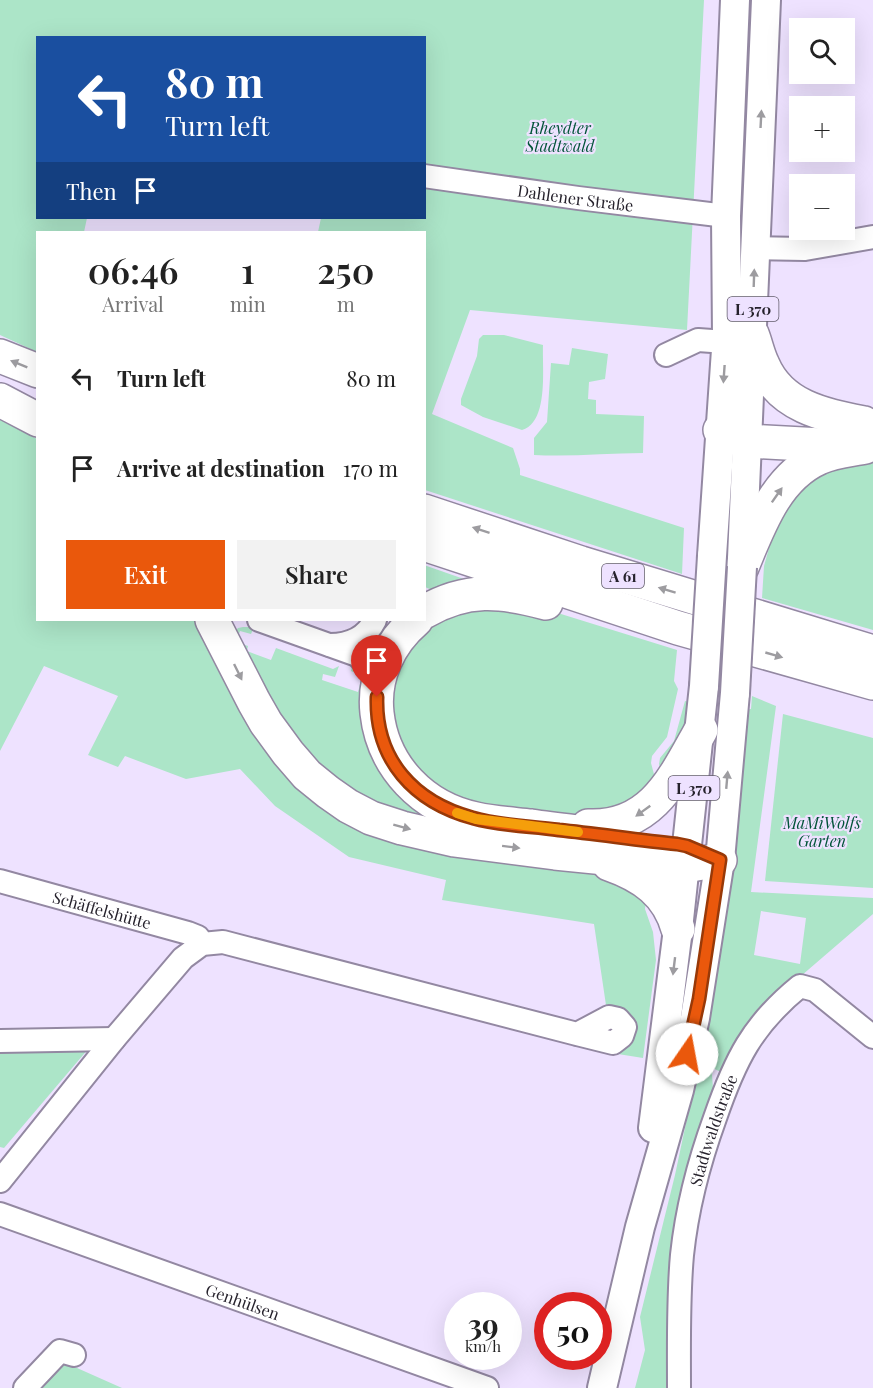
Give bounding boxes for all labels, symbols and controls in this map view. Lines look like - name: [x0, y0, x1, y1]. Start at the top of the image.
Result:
- map controls: [789, 18, 855, 240]
- button: search: [789, 18, 855, 84]
- text: 80 m: [165, 53, 263, 109]
- icon: left: [66, 60, 144, 138]
- button: +: [789, 96, 855, 162]
- text: Turn left: [165, 107, 269, 143]
- one-way arrow: [756, 109, 765, 128]
- park label: Rheydter Stadtwald: [524, 117, 596, 156]
- icon: arrive: [129, 174, 162, 207]
- button: −: [789, 174, 855, 240]
- text: Then: [66, 176, 117, 206]
- street label: Dahlener Straße: [516, 179, 635, 215]
- text: 06:46: [88, 245, 178, 293]
- text: 1: [241, 245, 255, 293]
- text: 250: [317, 245, 374, 293]
- one-way arrow: [750, 268, 759, 287]
- text: Arrival: [102, 290, 164, 317]
- text: min: [230, 290, 266, 317]
- text: m: [337, 290, 355, 317]
- road number: L 370: [728, 297, 778, 321]
- one-way arrow: [9, 359, 27, 369]
- icon: left: [66, 362, 99, 395]
- text: Turn left: [117, 363, 206, 393]
- text: 80 m: [346, 363, 396, 393]
- one-way arrow: [719, 364, 729, 383]
- icon: arrive: [66, 452, 99, 485]
- text: Arrive at destination: [117, 453, 325, 483]
- text: 170 m: [343, 453, 398, 483]
- one-way arrow: [771, 488, 783, 504]
- one-way arrow: [472, 525, 490, 534]
- button: Exit: [66, 540, 225, 609]
- button: Share: [237, 540, 396, 609]
- road number: A 61: [602, 564, 644, 588]
- one-way arrow: [658, 585, 676, 594]
- pin: [351, 635, 402, 697]
- icon: arrive: [360, 644, 393, 677]
- one-way arrow: [765, 651, 783, 661]
- one-way arrow: [232, 663, 242, 681]
- one-way arrow: [722, 771, 732, 790]
- road number: L 370: [668, 776, 720, 800]
- one-way arrow: [635, 805, 651, 817]
- park label: MaMiWolfs Garten: [782, 812, 861, 851]
- one-way arrow: [393, 823, 411, 833]
- one-way arrow: [502, 843, 521, 852]
- street label: Schäffelshütte: [51, 886, 154, 933]
- one-way arrow: [669, 956, 678, 975]
- position arrow: [655, 1022, 719, 1086]
- street label: Stadtwaldstraße: [684, 1071, 741, 1188]
- street label: Genhülsen: [203, 1278, 283, 1324]
- speed limit sign: 50: [534, 1292, 612, 1370]
- text: 39: [467, 1304, 499, 1344]
- text: km/h: [465, 1336, 501, 1356]

